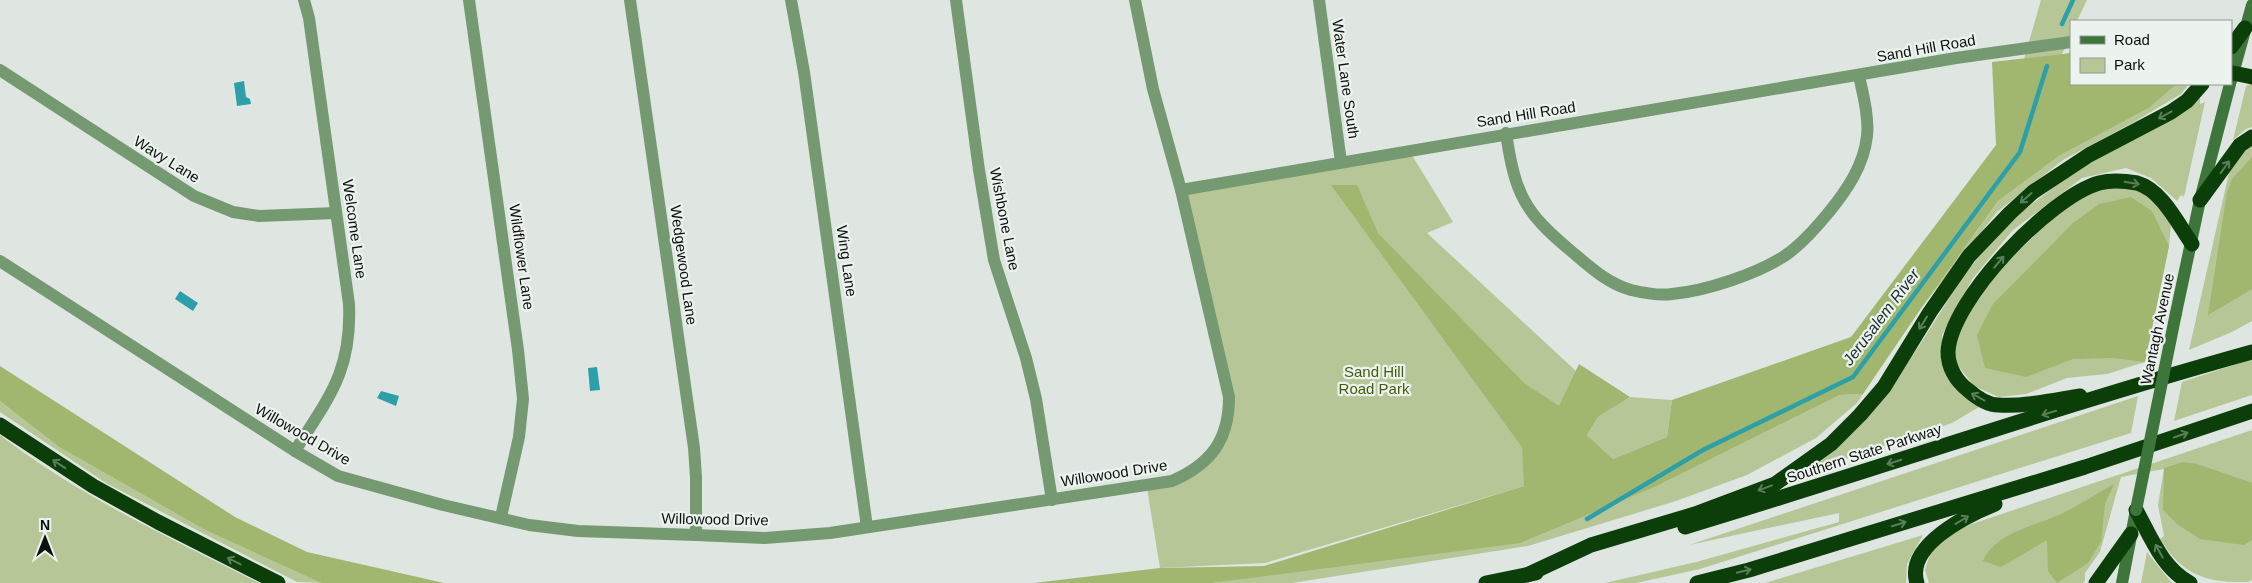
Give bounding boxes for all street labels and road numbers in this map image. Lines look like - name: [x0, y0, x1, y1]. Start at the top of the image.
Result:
- street label: Water Lane South: [1329, 18, 1363, 140]
- street label: Sand Hill Road: [1875, 31, 1977, 65]
- street label: Sand Hill Road: [1475, 98, 1577, 130]
- street label: Wavy Lane: [131, 132, 203, 186]
- street label: Wishbone Lane: [987, 166, 1023, 272]
- street label: Welcome Lane: [340, 178, 370, 280]
- street label: Wildflower Lane: [506, 203, 538, 311]
- street label: Wedgewood Lane: [667, 204, 701, 326]
- street label: Wing Lane: [834, 224, 860, 298]
- street label: Wantagh Avenue: [2137, 272, 2177, 386]
- street label: Willowood Drive: [252, 400, 354, 468]
- street label: Southern State Parkway: [1784, 420, 1944, 486]
- street label: Willowood Drive: [1060, 456, 1168, 490]
- street label: Willowood Drive: [661, 510, 769, 528]

